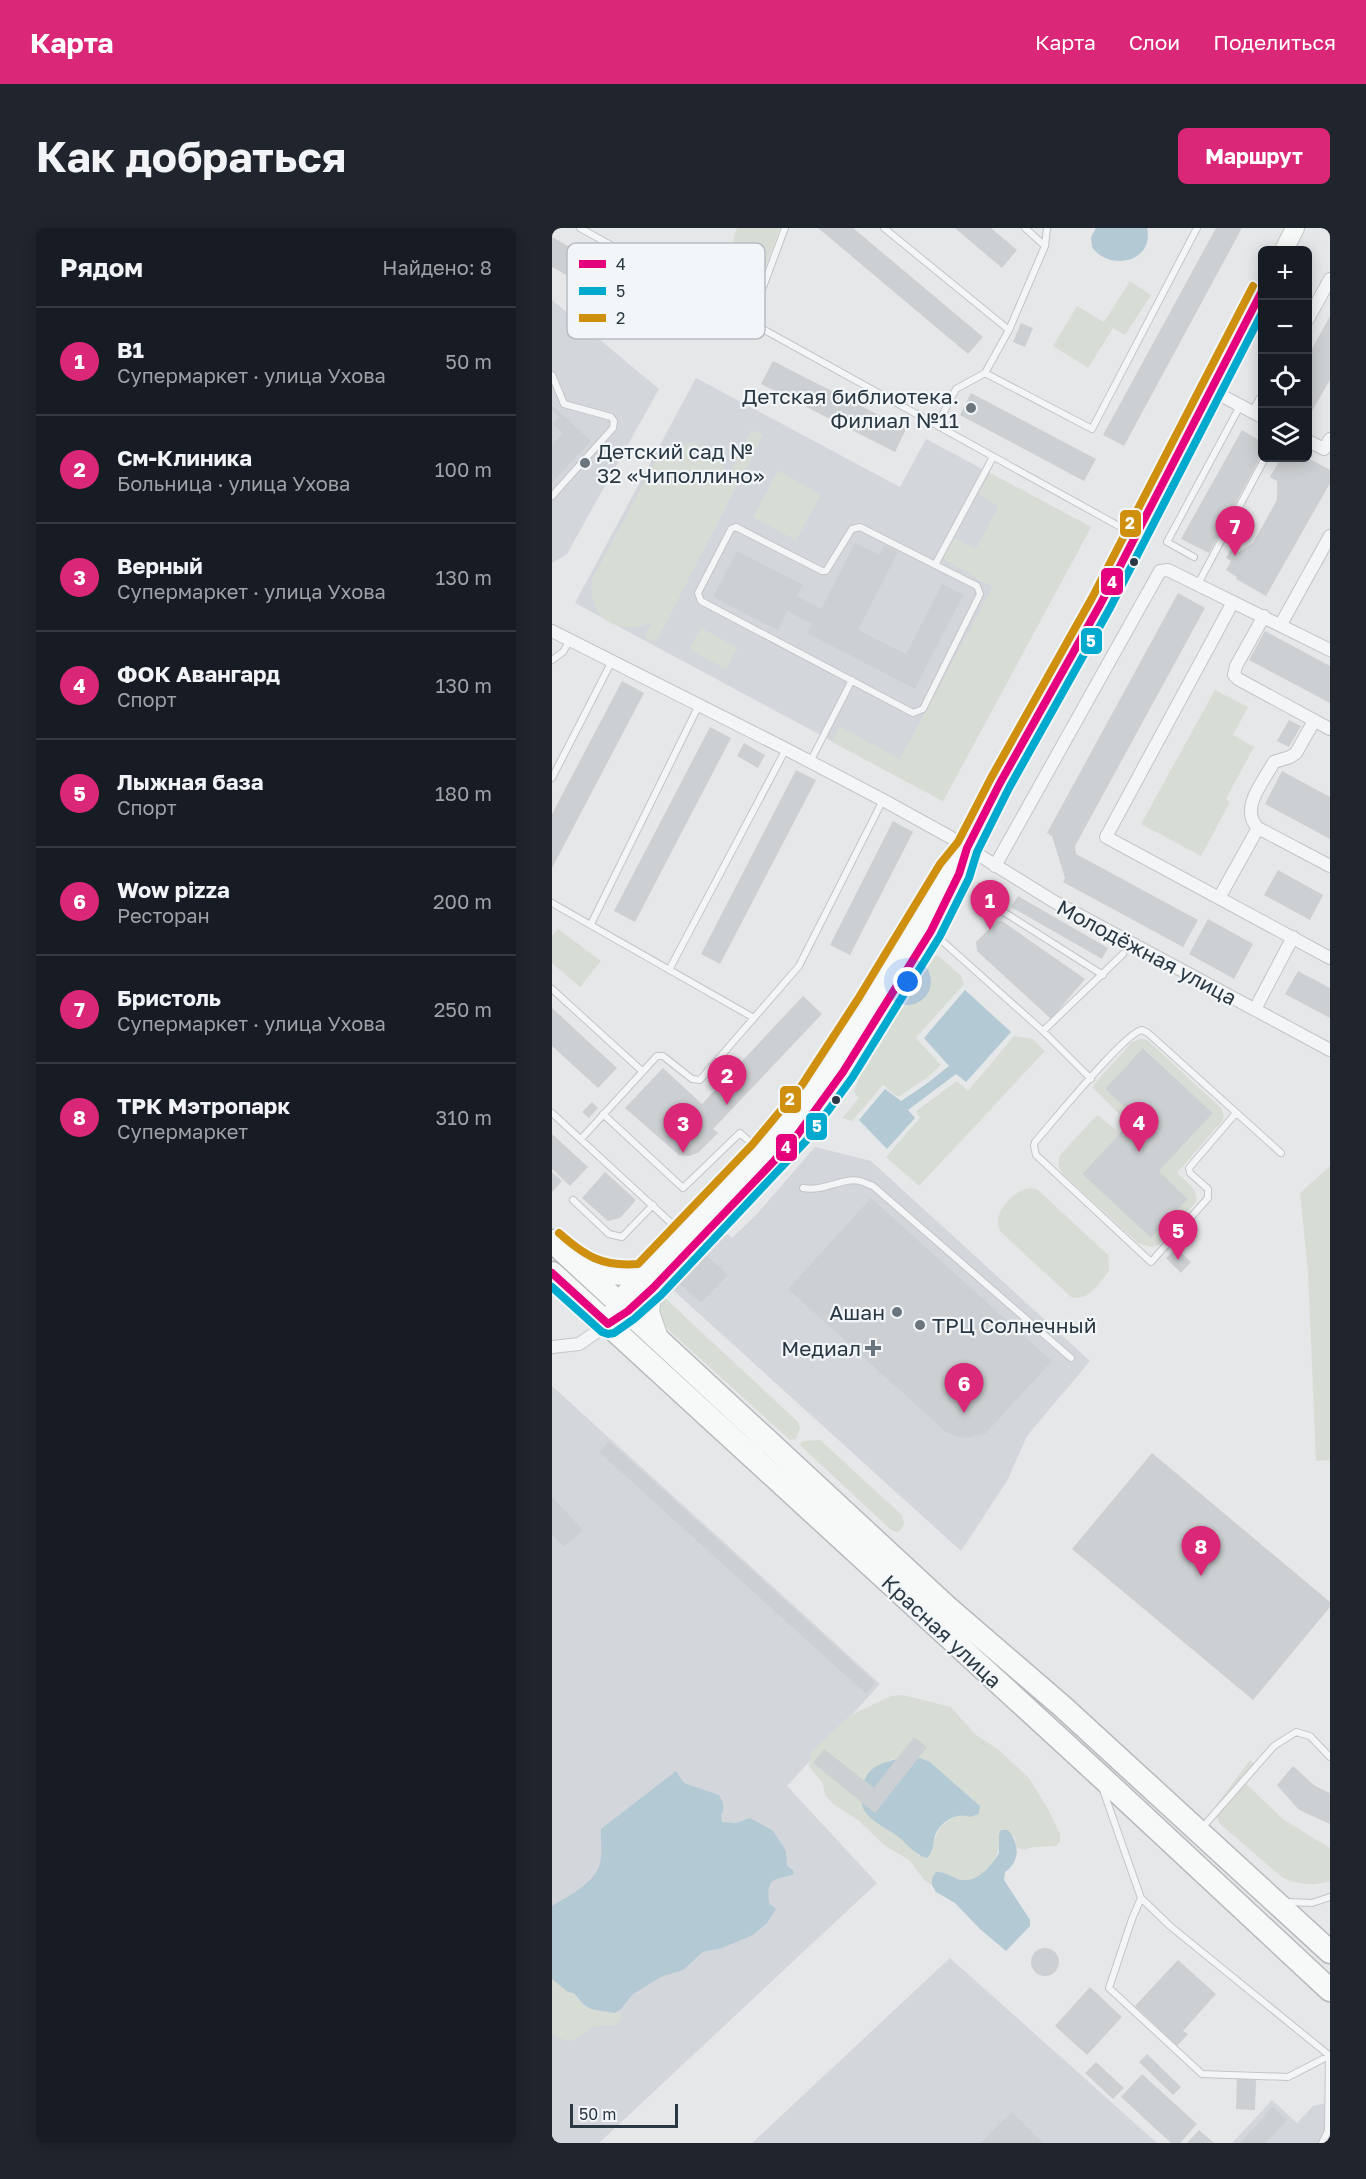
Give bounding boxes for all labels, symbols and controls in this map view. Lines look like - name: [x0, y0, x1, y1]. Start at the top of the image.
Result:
- text: Карта: [30, 26, 114, 59]
- text: Карта: [1035, 29, 1096, 55]
- text: Слои: [1129, 29, 1180, 55]
- text: Поделиться: [1213, 29, 1336, 55]
- button: Маршрут: [1178, 128, 1330, 184]
- text: Как добраться: [36, 131, 346, 181]
- legend: [567, 243, 765, 339]
- map controls: [1258, 246, 1312, 462]
- button: +: [1258, 246, 1312, 300]
- text: Рядом: [60, 252, 143, 283]
- text: 4: [616, 254, 626, 274]
- text: Найдено: 8: [382, 255, 492, 279]
- text: 5: [616, 281, 625, 301]
- button: −: [1258, 300, 1312, 354]
- text: 2: [616, 308, 625, 328]
- text: В1: [117, 336, 144, 363]
- text: 1: [74, 349, 85, 373]
- text: 50 m: [445, 349, 492, 373]
- button: locate: [1258, 354, 1312, 408]
- text: Супермаркет · улица Ухова: [117, 363, 386, 387]
- place label: Детская библиотека. Филиал №11: [742, 383, 959, 433]
- marker: Детская библиотека. Филиал №11: [964, 401, 978, 415]
- button: layers: [1258, 408, 1312, 462]
- place label: Детский сад № 32 «Чиполлино»: [597, 438, 764, 488]
- text: См-Клиника: [117, 444, 252, 471]
- marker: Детский сад № 32 «Чиполлино»: [578, 456, 592, 470]
- text: 2: [73, 457, 86, 481]
- text: 100 m: [435, 457, 492, 481]
- text: Больница · улица Ухова: [117, 471, 350, 495]
- pin: 7: [1216, 506, 1254, 556]
- line badge: 2: [1119, 509, 1142, 538]
- text: 2: [1125, 513, 1135, 533]
- text: Верный: [117, 552, 203, 579]
- unlabelled marker: [1128, 556, 1140, 568]
- text: 3: [73, 565, 86, 589]
- text: 130 m: [436, 565, 492, 589]
- line badge: 4: [1100, 567, 1124, 596]
- text: 4: [1107, 572, 1117, 592]
- text: Супермаркет · улица Ухова: [117, 579, 386, 603]
- line badge: 5: [1080, 627, 1103, 655]
- text: 5: [1086, 631, 1096, 651]
- text: ФОК Авангард: [117, 660, 280, 687]
- text: 4: [73, 673, 86, 697]
- text: 130 m: [436, 673, 492, 697]
- text: Спорт: [117, 687, 177, 711]
- text: Лыжная база: [117, 768, 263, 795]
- text: 5: [73, 781, 86, 805]
- text: 180 m: [435, 781, 492, 805]
- text: Спорт: [117, 795, 177, 819]
- text: Wow pizza: [117, 876, 230, 903]
- pin: 1: [970, 880, 1010, 930]
- text: 6: [73, 889, 86, 913]
- text: 200 m: [433, 889, 492, 913]
- street label: Молодёжная улица: [1053, 894, 1241, 1010]
- text: Ресторан: [117, 903, 210, 927]
- your location: [893, 967, 922, 996]
- text: Бристоль: [117, 984, 221, 1011]
- text: 7: [74, 997, 85, 1021]
- text: 250 m: [434, 997, 492, 1021]
- text: Супермаркет · улица Ухова: [117, 1011, 386, 1035]
- pin: 2: [708, 1056, 747, 1105]
- line badge: 2: [779, 1085, 802, 1114]
- text: 2: [785, 1089, 795, 1109]
- text: ТРК Мэтропарк: [117, 1092, 290, 1119]
- unlabelled marker: [830, 1094, 842, 1106]
- pin: 4: [1120, 1102, 1158, 1152]
- pin: 3: [664, 1104, 702, 1153]
- text: 8: [73, 1105, 86, 1129]
- text: 310 m: [436, 1105, 492, 1129]
- line badge: 5: [805, 1112, 828, 1141]
- text: 5: [812, 1116, 822, 1136]
- text: Супермаркет: [117, 1119, 248, 1143]
- line badge: 4: [775, 1133, 798, 1162]
- text: 4: [781, 1137, 791, 1157]
- pin: 5: [1158, 1210, 1198, 1260]
- place label: Ашан: [829, 1299, 885, 1325]
- marker: Ашан: [890, 1305, 904, 1319]
- place label: ТРЦ Солнечный: [932, 1312, 1097, 1338]
- marker: ТРЦ Солнечный: [913, 1318, 927, 1332]
- place label: Медиал: [781, 1335, 861, 1361]
- marker: Медиал: [866, 1341, 880, 1355]
- pin: 6: [944, 1364, 984, 1413]
- pin: 8: [1182, 1526, 1220, 1576]
- street label: Красная улица: [877, 1569, 1007, 1693]
- scale bar: [570, 2101, 678, 2128]
- text: 50 m: [579, 2104, 616, 2124]

